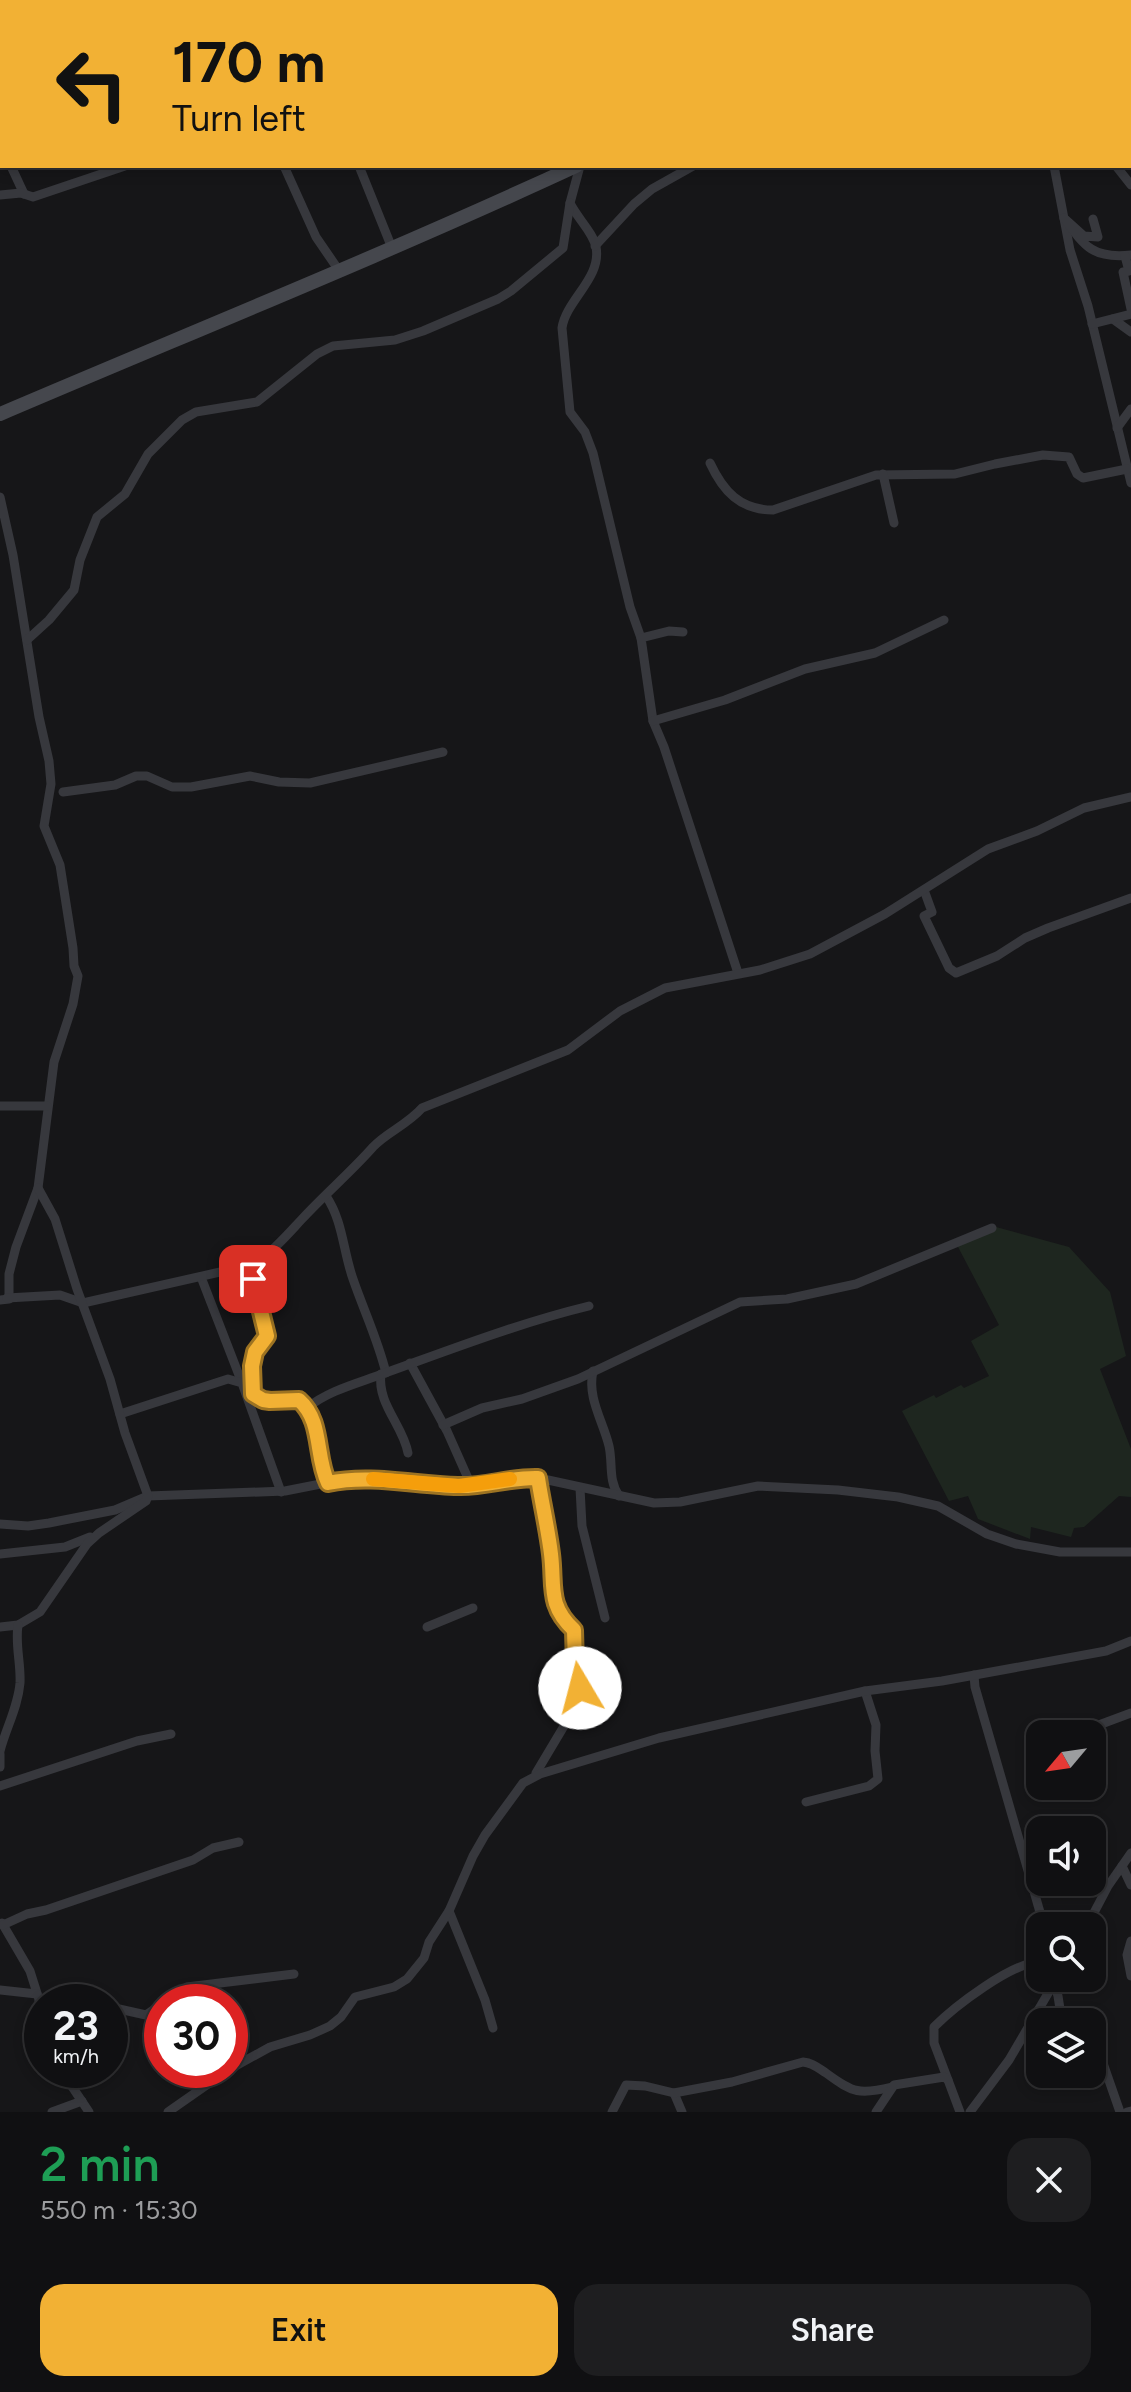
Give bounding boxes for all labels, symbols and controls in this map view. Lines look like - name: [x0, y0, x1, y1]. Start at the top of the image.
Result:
- text: 170 m: [172, 29, 325, 96]
- icon: left: [40, 32, 144, 136]
- text: Turn left: [172, 97, 306, 140]
- pin: [219, 1245, 287, 1313]
- icon: arrive: [231, 1257, 275, 1301]
- position arrow: [538, 1646, 622, 1730]
- north arrow: [1026, 1720, 1106, 1800]
- map controls: [1026, 1720, 1106, 2088]
- button: sound: [1026, 1816, 1106, 1896]
- button: search: [1026, 1912, 1106, 1992]
- speed limit sign: 30: [144, 1984, 248, 2088]
- text: 23: [53, 2002, 99, 2050]
- button: layers: [1026, 2008, 1106, 2088]
- text: km/h: [53, 2044, 99, 2068]
- text: 2 min: [40, 2135, 160, 2193]
- button: close: [1007, 2138, 1091, 2222]
- text: 550 m · 15:30: [40, 2194, 198, 2226]
- button: Exit: [40, 2284, 558, 2376]
- button: Share: [574, 2284, 1091, 2376]

